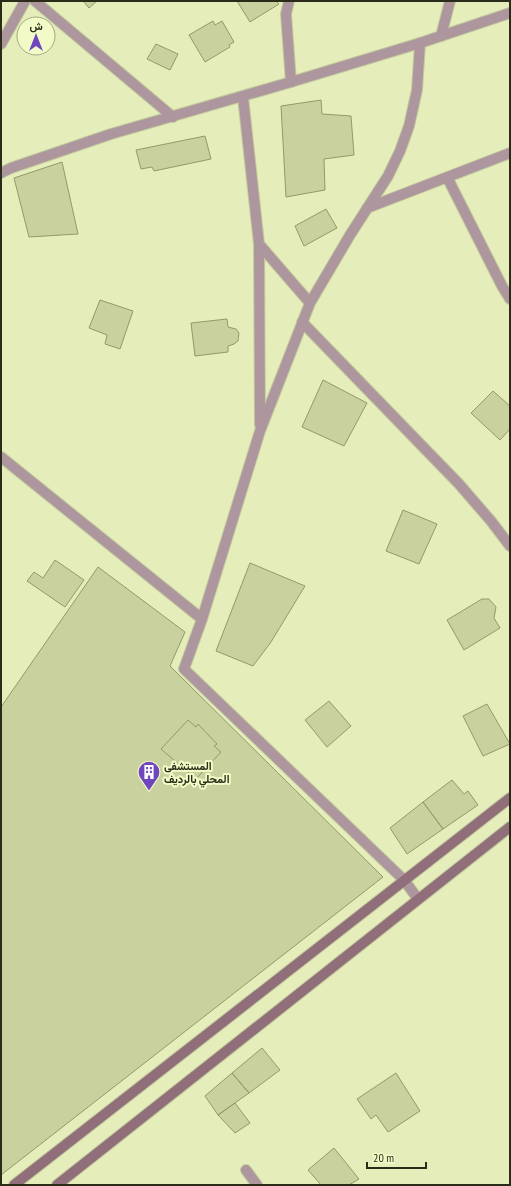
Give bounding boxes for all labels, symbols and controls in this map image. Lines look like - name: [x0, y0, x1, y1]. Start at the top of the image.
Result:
- north arrow: [16, 16, 56, 56]
- text: ش: [29, 19, 43, 33]
- building icon: المستشفى المحلي بالرديف: [136, 759, 162, 792]
- place label: المستشفى المحلي بالرديف: [164, 759, 230, 788]
- scale bar: [367, 1144, 426, 1170]
- text: 20 m: [373, 1150, 394, 1165]

